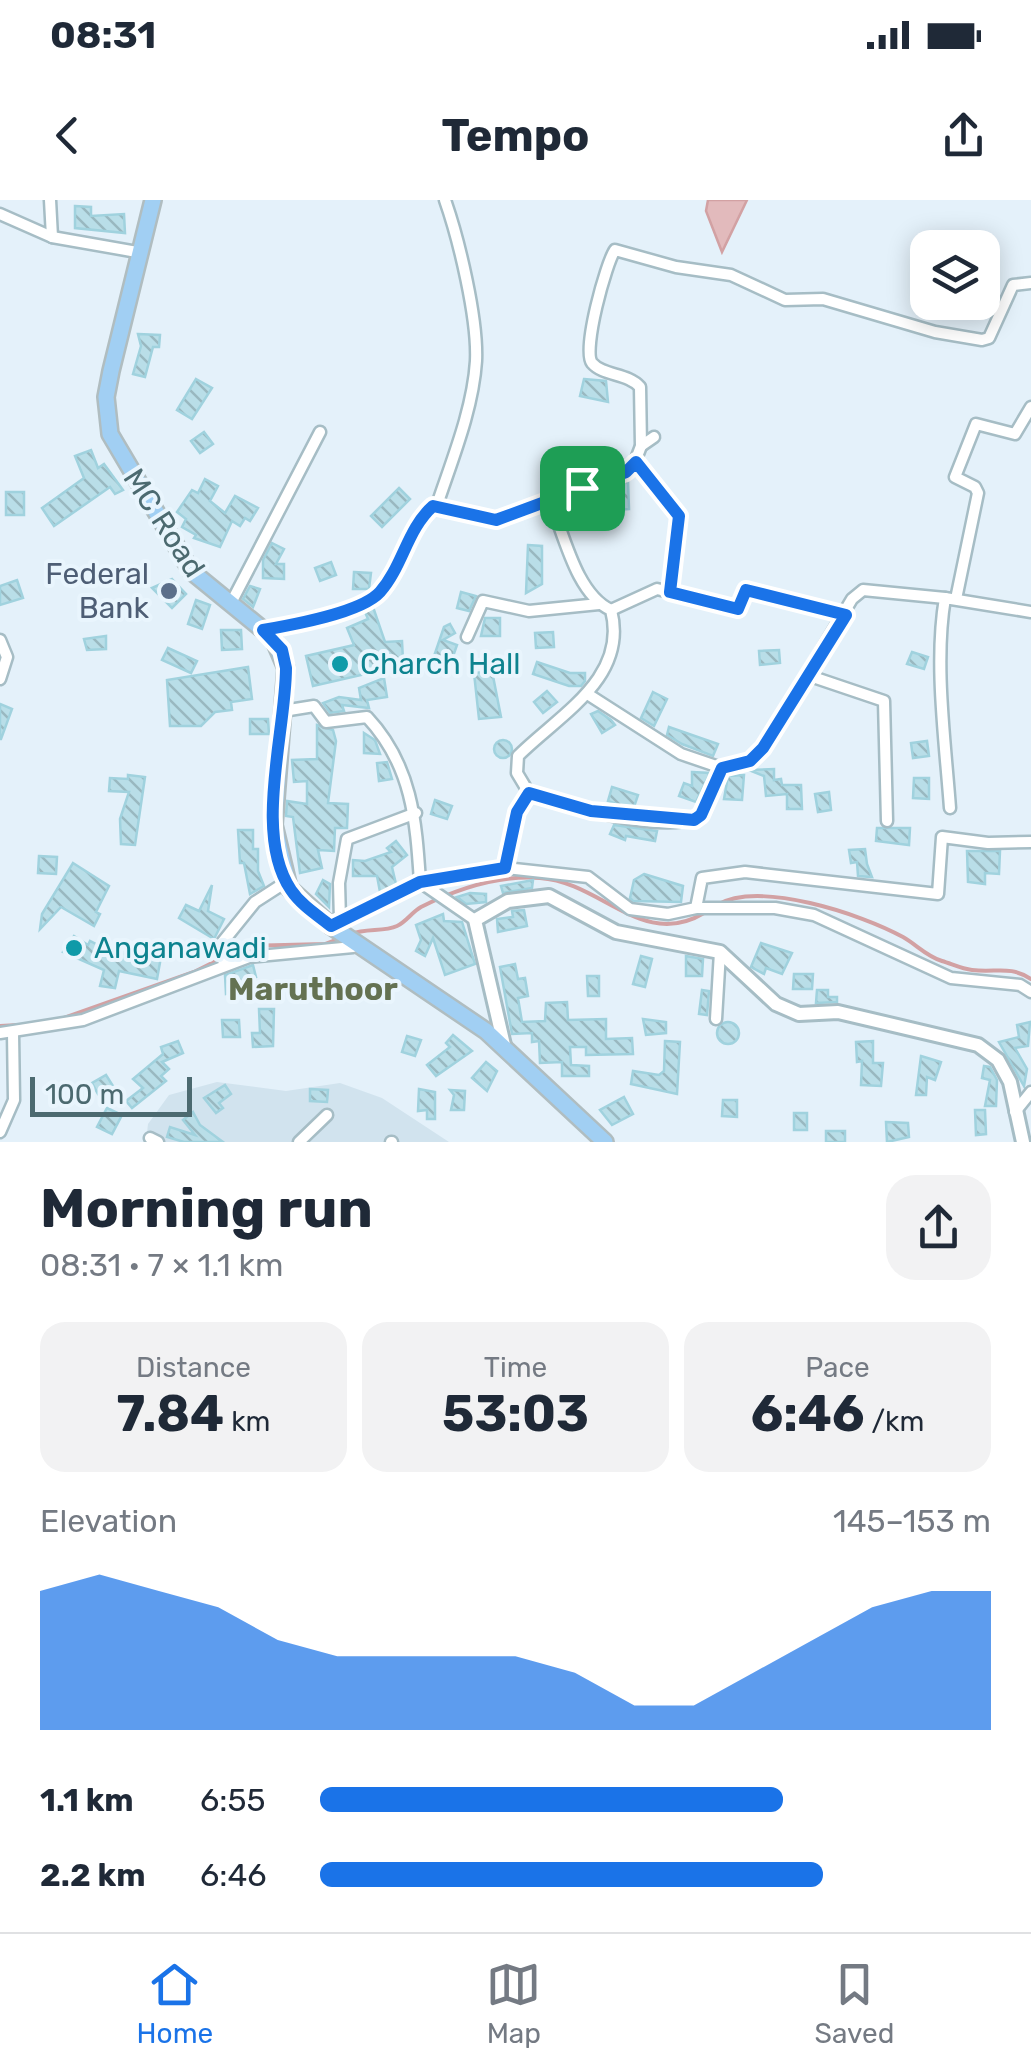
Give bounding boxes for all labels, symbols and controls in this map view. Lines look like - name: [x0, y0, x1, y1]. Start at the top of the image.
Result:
- text: 08:31: [50, 12, 156, 58]
- icon: back: [40, 108, 95, 163]
- icon: share: [936, 108, 991, 163]
- text: Tempo: [441, 109, 590, 162]
- map controls: [910, 230, 1000, 320]
- button: layers: [910, 230, 1000, 320]
- pin: [540, 446, 625, 531]
- icon: arrive: [555, 461, 610, 516]
- street label: MC Road: [116, 462, 212, 584]
- place label: Federal Bank: [45, 556, 150, 626]
- marker: Federal Bank: [158, 580, 180, 602]
- place label: Charch Hall: [360, 646, 521, 682]
- marker: Charch Hall: [329, 653, 351, 675]
- place label: Anganawadi: [94, 930, 267, 966]
- marker: Anganawadi: [63, 937, 85, 959]
- district label: Maruthoor: [228, 970, 398, 1008]
- scale bar: [30, 1072, 192, 1116]
- text: 100 m: [45, 1078, 124, 1111]
- button: share: [886, 1175, 991, 1280]
- text: Morning run: [40, 1176, 373, 1241]
- text: 08:31 · 7 × 1.1 km: [40, 1246, 284, 1284]
- text: Distance: [136, 1351, 251, 1384]
- text: Time: [484, 1351, 547, 1384]
- text: Pace: [805, 1351, 870, 1384]
- text: 7.84: [117, 1384, 224, 1444]
- text: 53:03: [442, 1384, 589, 1444]
- text: 6:46: [751, 1384, 865, 1444]
- text: km: [224, 1405, 270, 1438]
- text: /km: [865, 1405, 924, 1438]
- text: Elevation: [40, 1502, 177, 1540]
- text: 145–153 m: [833, 1502, 991, 1540]
- text: 1.1 km: [40, 1781, 134, 1819]
- text: 6:55: [200, 1781, 266, 1819]
- text: 2.2 km: [40, 1856, 146, 1894]
- text: 6:46: [200, 1856, 267, 1894]
- tab: Home: [137, 1957, 213, 2050]
- tab: Map: [486, 1957, 541, 2050]
- tab: Saved: [814, 1957, 894, 2050]

